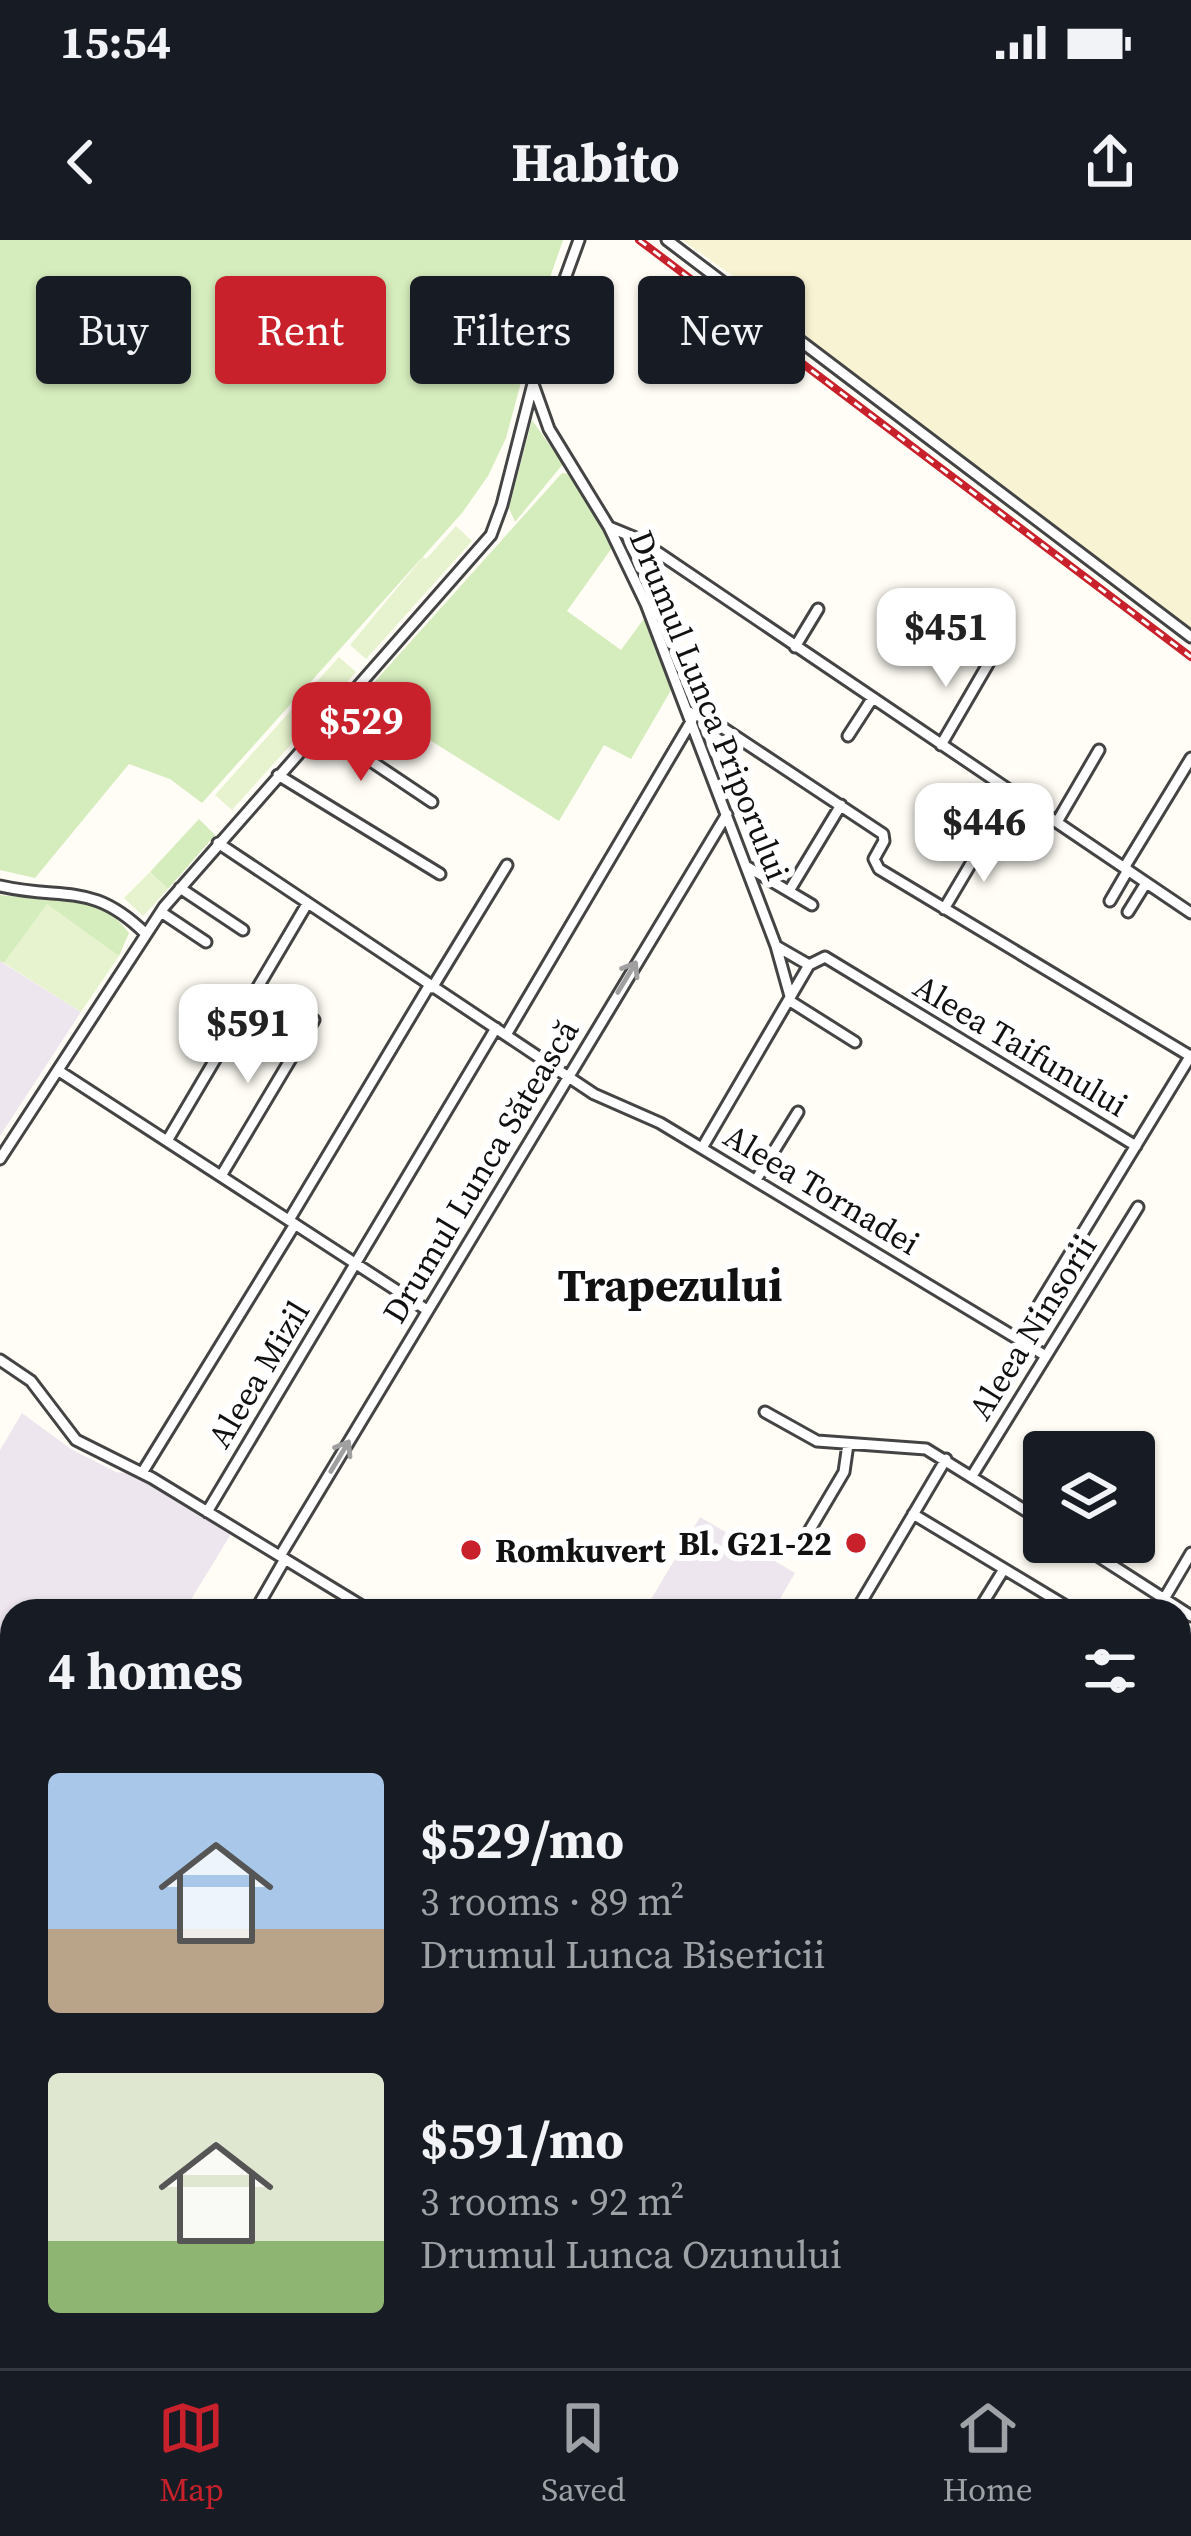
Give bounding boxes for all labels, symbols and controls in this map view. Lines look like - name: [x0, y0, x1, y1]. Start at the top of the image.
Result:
- text: 15:54: [60, 11, 171, 73]
- text: Habito: [511, 125, 680, 199]
- icon: back: [48, 129, 114, 195]
- icon: share: [1077, 129, 1143, 195]
- chip: Buy: [36, 276, 191, 384]
- chip: Rent: [215, 276, 386, 384]
- chip: Filters: [410, 276, 614, 384]
- chip: New: [638, 276, 805, 384]
- street label: Drumul Lunca Priporului: [619, 524, 800, 887]
- pin: $451: [875, 588, 1017, 690]
- text: $451: [904, 600, 988, 653]
- pin: $529: [290, 682, 432, 784]
- text: $529: [319, 694, 403, 747]
- pin: $446: [913, 783, 1055, 885]
- text: $446: [942, 795, 1026, 848]
- one-way arrow: [615, 961, 639, 995]
- street label: Aleea Taifunului: [905, 964, 1136, 1127]
- pin: $591: [177, 984, 319, 1086]
- text: $591: [206, 996, 290, 1049]
- street label: Drumul Lunca Sătească: [372, 1011, 589, 1331]
- street label: Aleea Tornadei: [716, 1113, 928, 1266]
- street label: Aleea Ninsorii: [958, 1226, 1107, 1428]
- district label: Trapezului: [557, 1254, 783, 1316]
- street label: Aleea Mizil: [197, 1292, 320, 1456]
- map controls: [1023, 1431, 1155, 1563]
- button: layers: [1023, 1431, 1155, 1563]
- one-way arrow: [328, 1440, 352, 1474]
- place label: Bl. G21-22: [678, 1521, 832, 1566]
- place label: Romkuvert: [495, 1528, 667, 1573]
- marker: Bl. G21-22: [843, 1530, 869, 1556]
- marker: Romkuvert: [458, 1537, 484, 1563]
- text: 4 homes: [48, 1636, 243, 1706]
- icon: filters: [1077, 1638, 1143, 1704]
- text: $529/mo: [420, 1805, 624, 1875]
- icon: home: [144, 1821, 288, 1965]
- text: 3 rooms · 89 m²: [420, 1875, 684, 1928]
- text: Drumul Lunca Bisericii: [420, 1928, 825, 1981]
- text: $591/mo: [420, 2105, 624, 2175]
- icon: home: [144, 2121, 288, 2265]
- text: 3 rooms · 92 m²: [420, 2175, 684, 2228]
- text: Drumul Lunca Ozunului: [420, 2228, 842, 2281]
- tab: Map: [158, 2395, 224, 2512]
- tab: Saved: [541, 2395, 626, 2512]
- tab: Home: [943, 2395, 1033, 2512]

